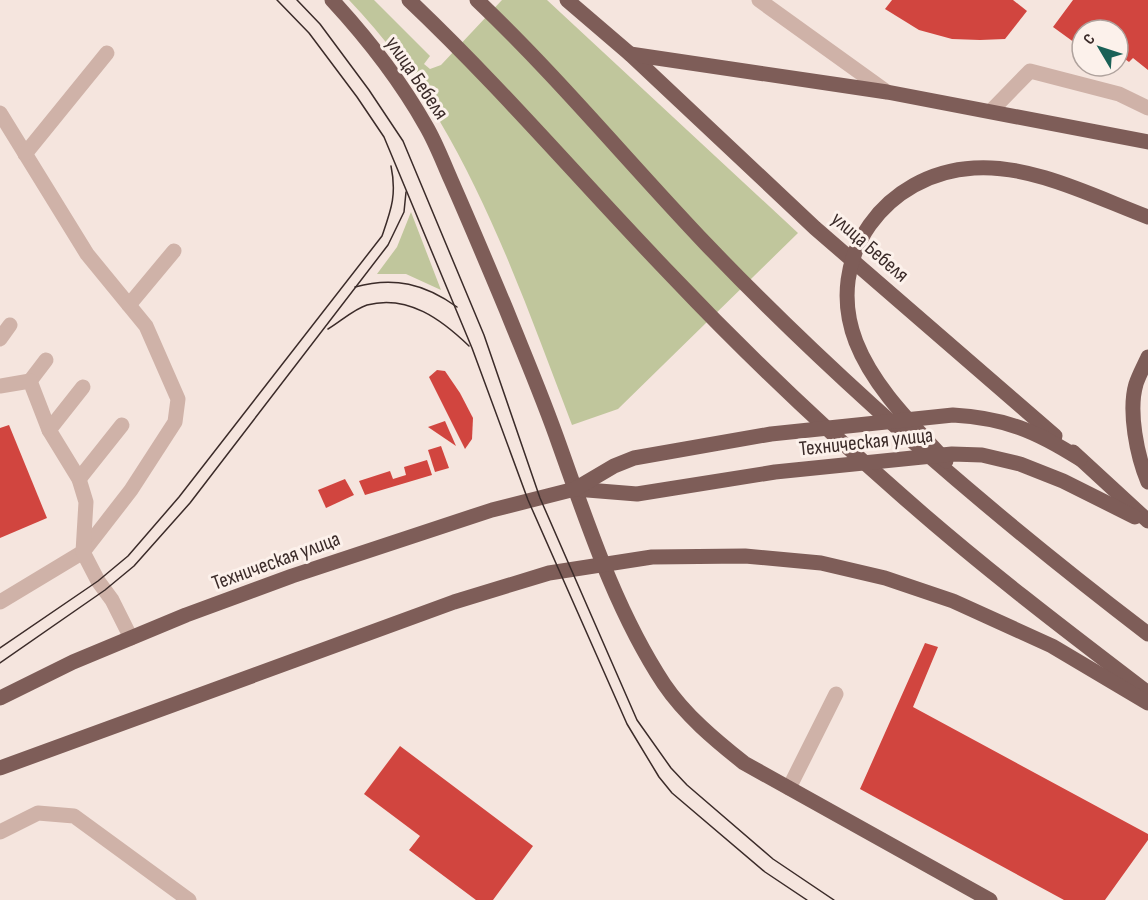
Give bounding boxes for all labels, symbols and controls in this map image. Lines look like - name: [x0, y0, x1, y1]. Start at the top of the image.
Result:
- north arrow: [1070, 18, 1130, 78]
- text: С: [1080, 30, 1099, 49]
- street label: улица Бебеля: [380, 32, 454, 124]
- street label: улица Бебеля: [826, 206, 914, 288]
- street label: Техническая улица: [798, 423, 934, 461]
- street label: Техническая улица: [208, 526, 344, 596]

